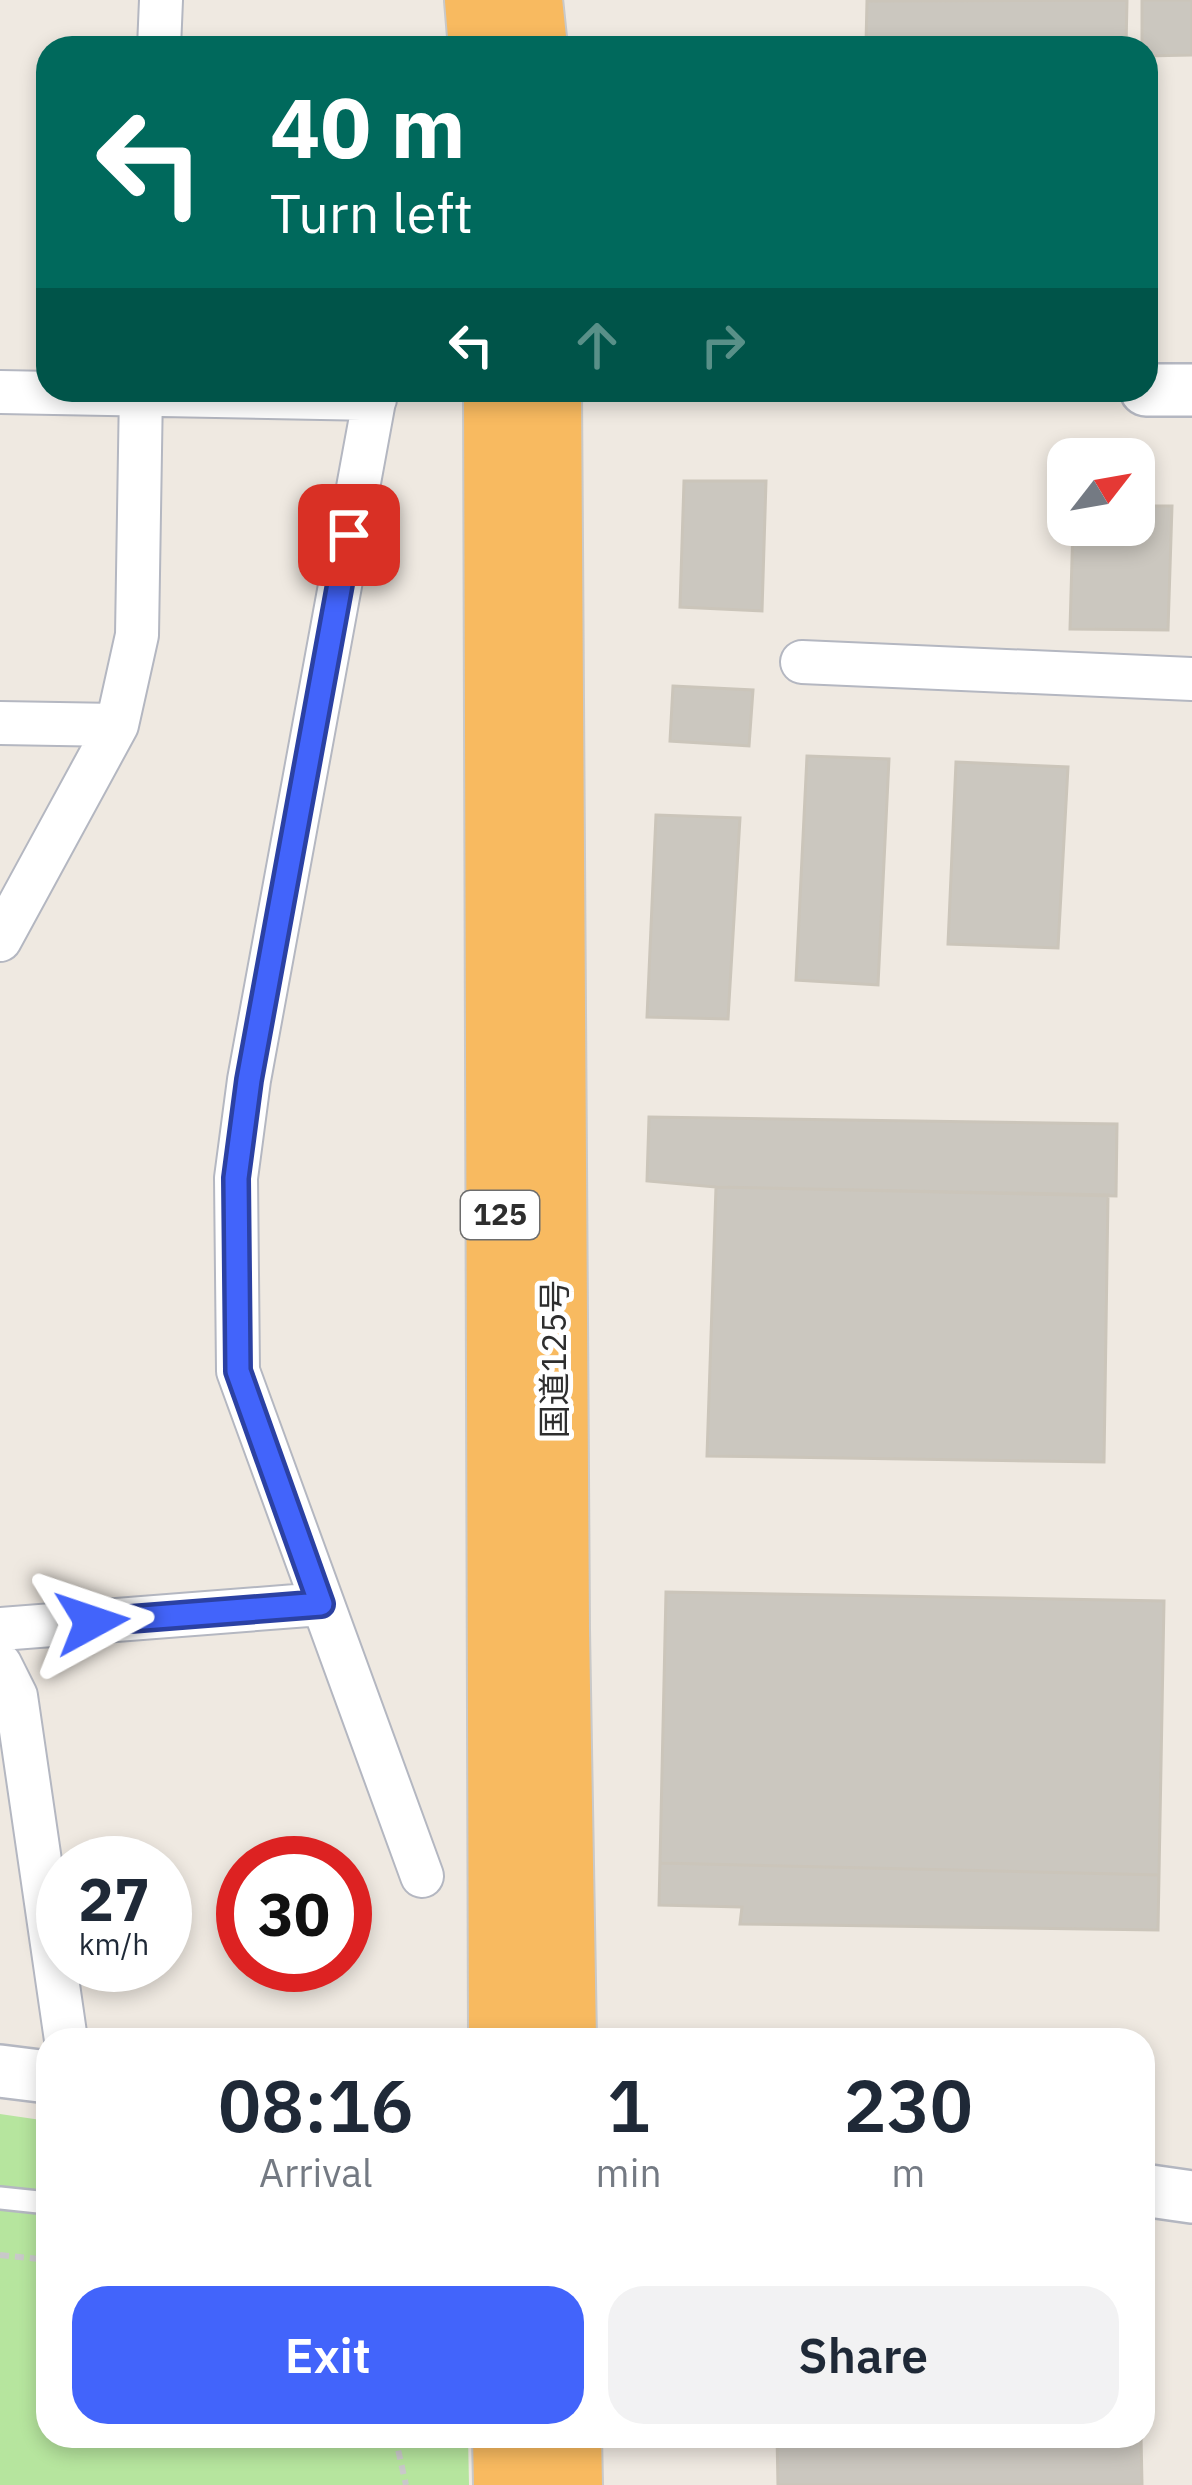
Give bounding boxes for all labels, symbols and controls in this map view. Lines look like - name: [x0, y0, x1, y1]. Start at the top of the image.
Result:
- text: 40 m: [270, 72, 466, 181]
- icon: left: [72, 84, 228, 240]
- text: Turn left: [270, 178, 473, 248]
- icon: left: [438, 312, 504, 378]
- icon: ahead: [564, 312, 630, 378]
- icon: right: [690, 312, 756, 378]
- north arrow: [1047, 438, 1155, 546]
- map controls: [1047, 438, 1155, 546]
- pin: [298, 484, 400, 586]
- icon: arrive: [316, 502, 382, 568]
- road number: 125: [461, 1191, 539, 1239]
- street label: 国道125号: [532, 1280, 575, 1438]
- position arrow: [29, 1559, 155, 1685]
- speed limit sign: 30: [216, 1836, 372, 1992]
- text: 27: [78, 1859, 150, 1938]
- text: km/h: [79, 1924, 149, 1963]
- text: 08:16: [218, 2058, 414, 2152]
- text: 1: [607, 2058, 650, 2152]
- text: 230: [843, 2058, 973, 2152]
- text: Arrival: [259, 2147, 373, 2198]
- text: min: [596, 2147, 662, 2198]
- text: m: [891, 2147, 925, 2198]
- button: Exit: [72, 2286, 584, 2424]
- button: Share: [608, 2286, 1119, 2424]

